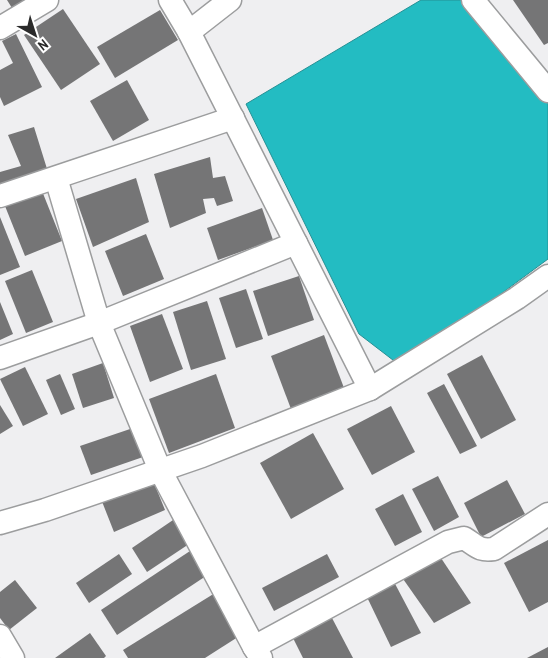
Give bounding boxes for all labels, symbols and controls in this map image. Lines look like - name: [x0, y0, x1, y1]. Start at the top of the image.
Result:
- north arrow: [10, 10, 60, 60]
- text: N: [34, 35, 52, 55]

